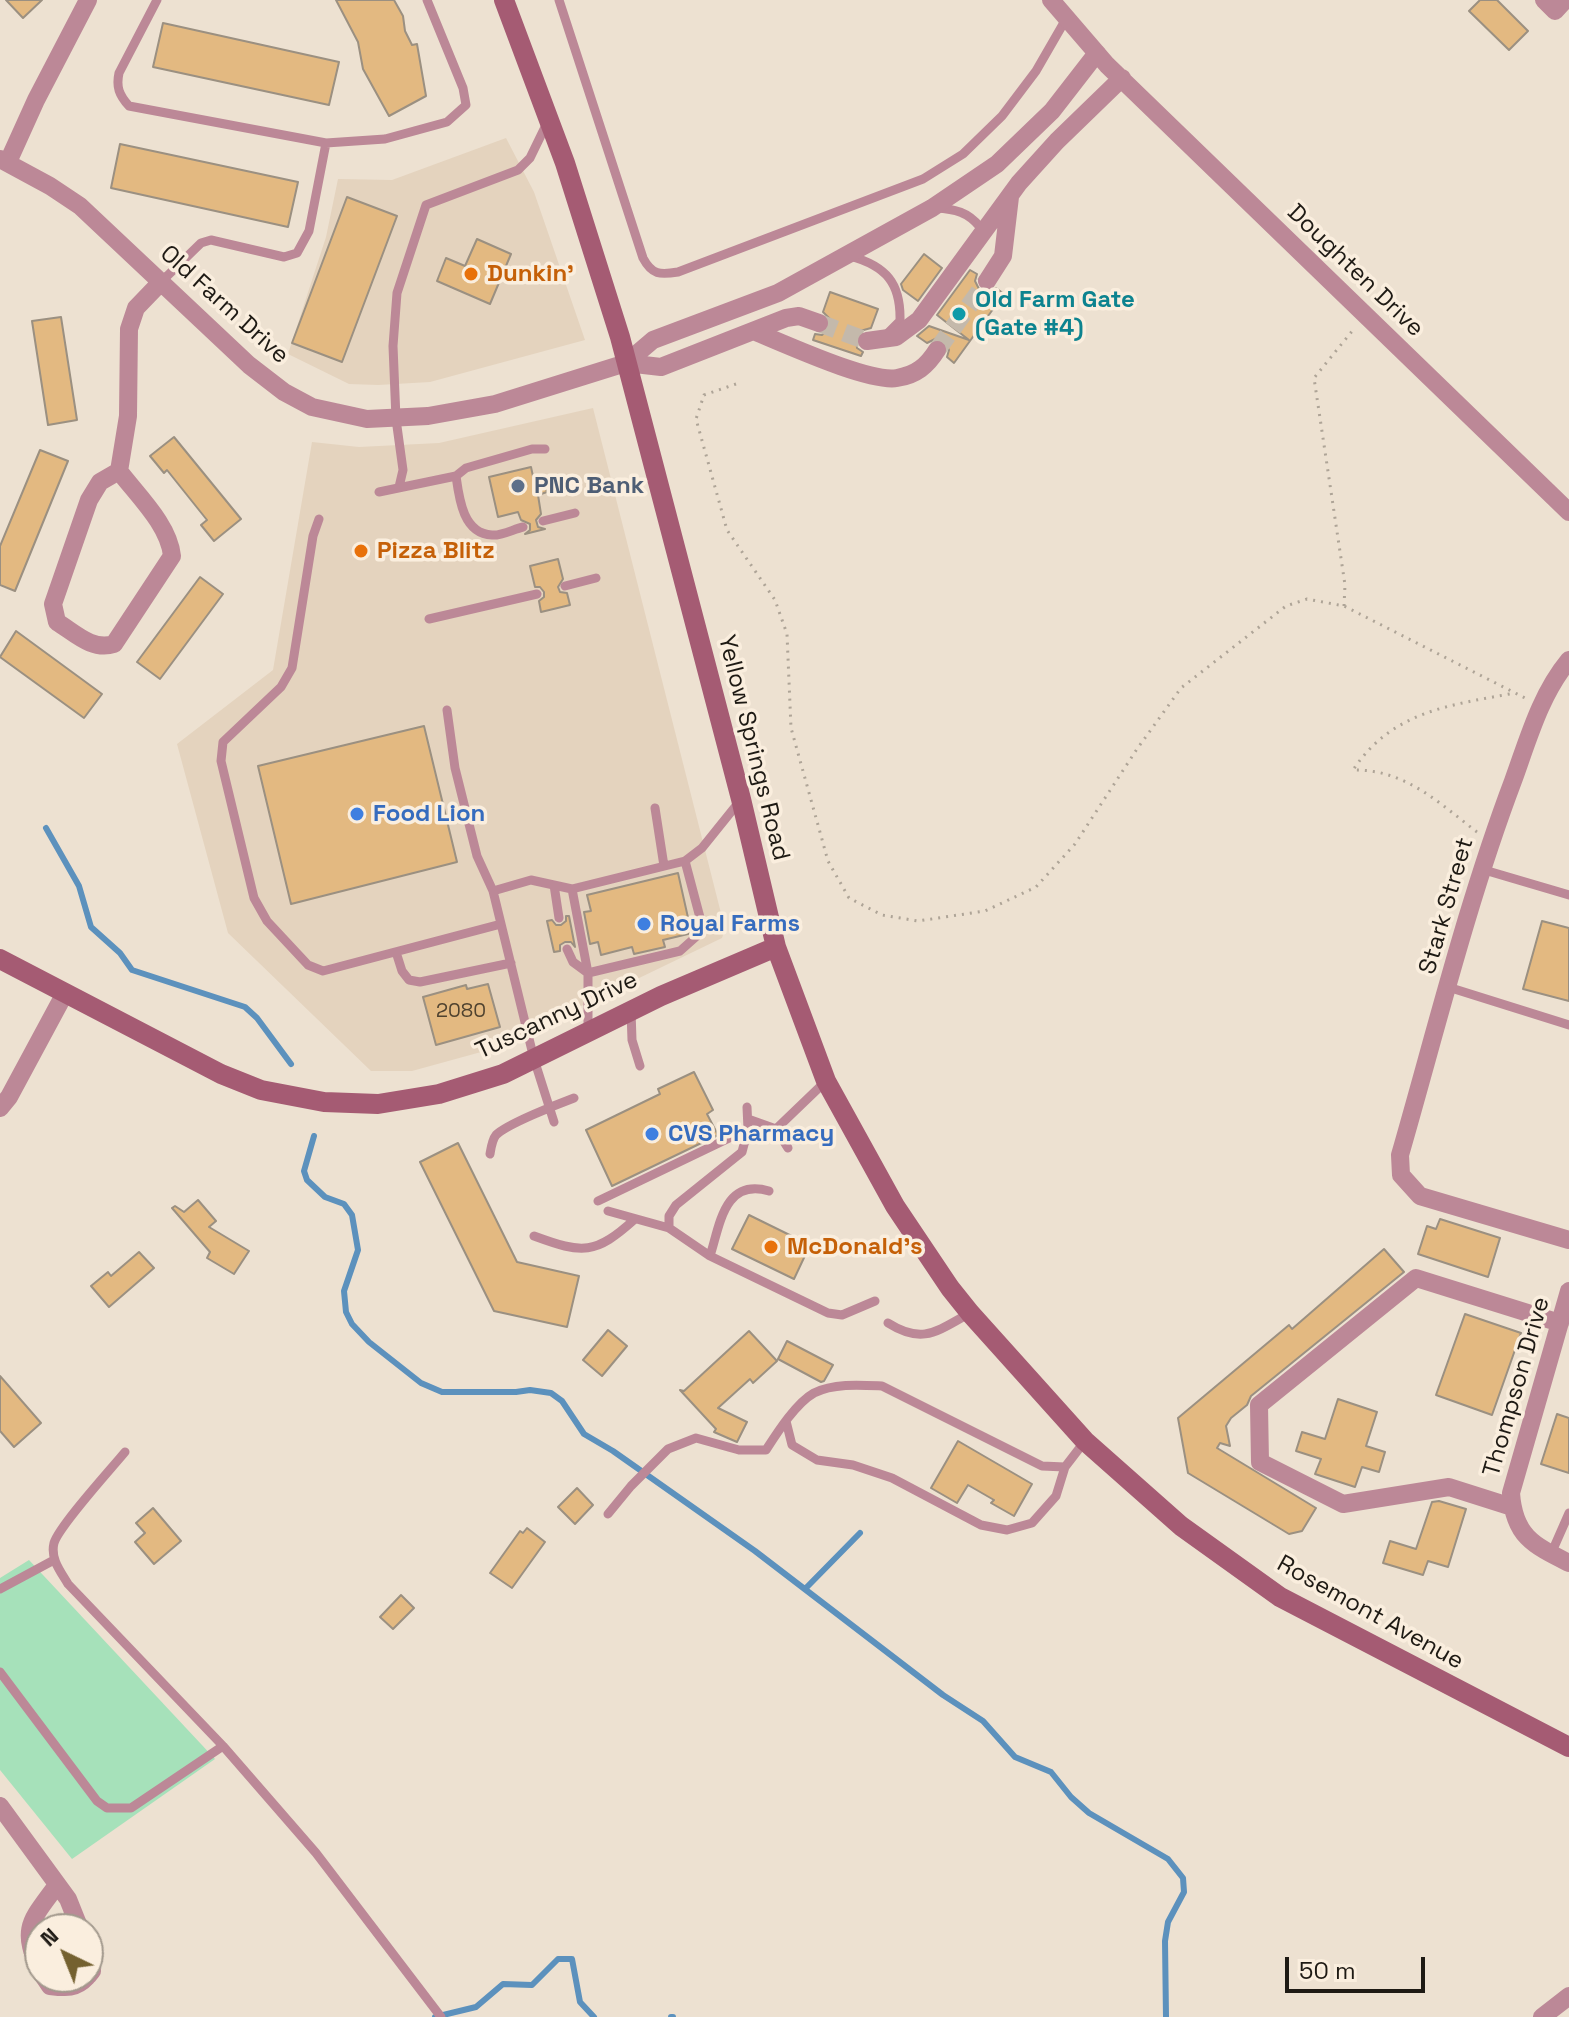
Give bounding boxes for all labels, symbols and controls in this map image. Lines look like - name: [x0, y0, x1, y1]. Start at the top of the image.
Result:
- street label: Doughten Drive: [1281, 199, 1429, 343]
- street label: Old Farm Drive: [154, 240, 294, 370]
- place label: Dunkin': [487, 260, 574, 288]
- marker: Dunkin': [462, 265, 480, 283]
- place label: Old Farm Gate (Gate #4): [975, 286, 1135, 342]
- marker: Old Farm Gate (Gate #4): [950, 305, 968, 323]
- place label: PNC Bank: [534, 472, 644, 500]
- marker: PNC Bank: [509, 477, 527, 495]
- place label: Pizza Blitz: [377, 537, 495, 565]
- marker: Pizza Blitz: [352, 542, 370, 560]
- street label: Yellow Springs Road: [711, 632, 795, 864]
- place label: Food Lion: [373, 800, 485, 828]
- marker: Food Lion: [348, 805, 366, 823]
- street label: Stark Street: [1414, 834, 1480, 978]
- place label: Royal Farms: [660, 910, 800, 938]
- marker: Royal Farms: [635, 915, 653, 933]
- street label: Tuscanny Drive: [471, 966, 643, 1066]
- house number: 2080: [436, 1000, 486, 1024]
- place label: CVS Pharmacy: [668, 1120, 834, 1148]
- marker: CVS Pharmacy: [643, 1125, 661, 1143]
- place label: McDonald's: [787, 1233, 923, 1261]
- marker: McDonald's: [762, 1238, 780, 1256]
- street label: Thompson Drive: [1478, 1294, 1556, 1480]
- street label: Rosemont Avenue: [1272, 1550, 1468, 1676]
- north arrow: [24, 1913, 104, 1993]
- text: N: [34, 1922, 64, 1952]
- scale bar: [1289, 1941, 1429, 1991]
- text: 50 m: [1299, 1955, 1356, 1986]

